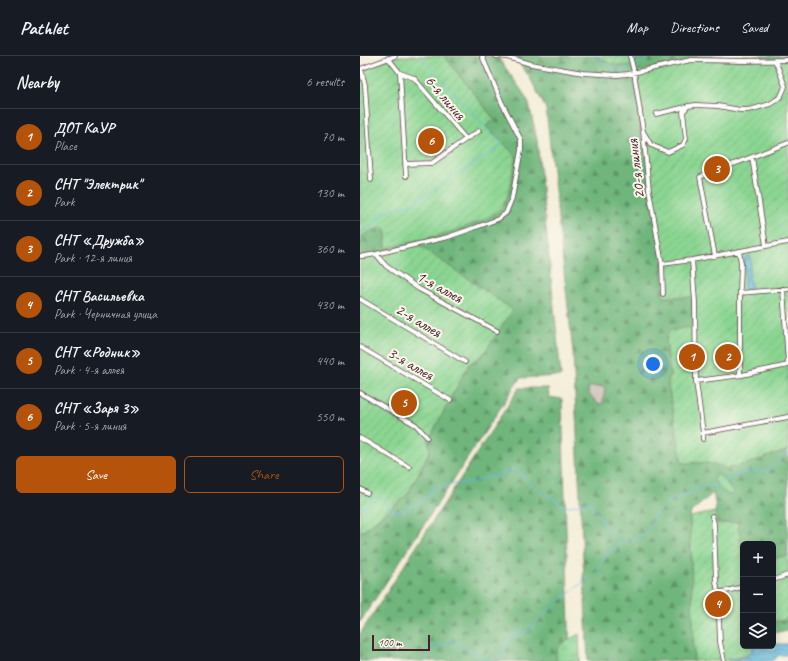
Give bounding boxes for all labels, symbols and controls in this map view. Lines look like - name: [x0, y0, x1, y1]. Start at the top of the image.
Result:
- text: Pathlet: [20, 16, 68, 40]
- text: Map: [627, 19, 648, 36]
- text: Directions: [670, 19, 719, 36]
- text: Saved: [741, 19, 768, 36]
- street label: 6-я линия: [421, 71, 471, 125]
- text: Nearby: [16, 72, 59, 93]
- text: 6 results: [306, 74, 344, 90]
- text: ДОТ КаУР: [54, 119, 114, 138]
- pin: 6: [418, 126, 444, 156]
- text: 1: [26, 129, 32, 145]
- text: 70 m: [322, 129, 344, 145]
- street label: 20-я линия: [622, 137, 650, 200]
- text: Place: [54, 138, 77, 154]
- pin: 3: [704, 154, 730, 184]
- text: СНТ "Электрик": [54, 175, 141, 194]
- text: 2: [26, 185, 32, 201]
- text: 130 m: [316, 185, 344, 201]
- text: Park: [54, 194, 75, 210]
- text: СНТ «Дружба»: [54, 231, 144, 250]
- text: 3: [26, 241, 32, 257]
- text: 360 m: [316, 241, 344, 257]
- text: Park · 12-я линия: [54, 250, 132, 266]
- street label: 1-я аллея: [413, 266, 467, 308]
- text: СНТ Васильевка: [54, 287, 144, 306]
- text: 4: [26, 297, 32, 313]
- text: 430 m: [316, 297, 344, 313]
- street label: 2-я аллея: [392, 299, 446, 343]
- text: Park · Черничная улица: [54, 306, 157, 322]
- pin: 1: [679, 342, 705, 372]
- pin: 2: [715, 342, 741, 372]
- text: СНТ «Родник»: [54, 343, 140, 362]
- street label: 3-я аллея: [384, 343, 438, 386]
- text: 5: [26, 353, 32, 369]
- text: 440 m: [316, 353, 344, 369]
- your location: [643, 354, 663, 374]
- text: Park · 4-я аллея: [54, 362, 124, 378]
- pin: 5: [391, 388, 417, 418]
- text: СНТ «Заря 3»: [54, 399, 139, 418]
- text: 6: [26, 409, 32, 425]
- text: 550 m: [316, 409, 344, 425]
- text: Park · 5-я линия: [54, 418, 126, 434]
- button: Save: [16, 456, 176, 493]
- button: Share: [184, 456, 344, 493]
- map controls: [740, 541, 776, 649]
- button: +: [740, 541, 776, 577]
- button: −: [740, 577, 776, 613]
- pin: 4: [705, 589, 731, 619]
- button: layers: [740, 613, 776, 649]
- scale bar: [372, 633, 430, 652]
- text: 100 m: [378, 635, 402, 649]

